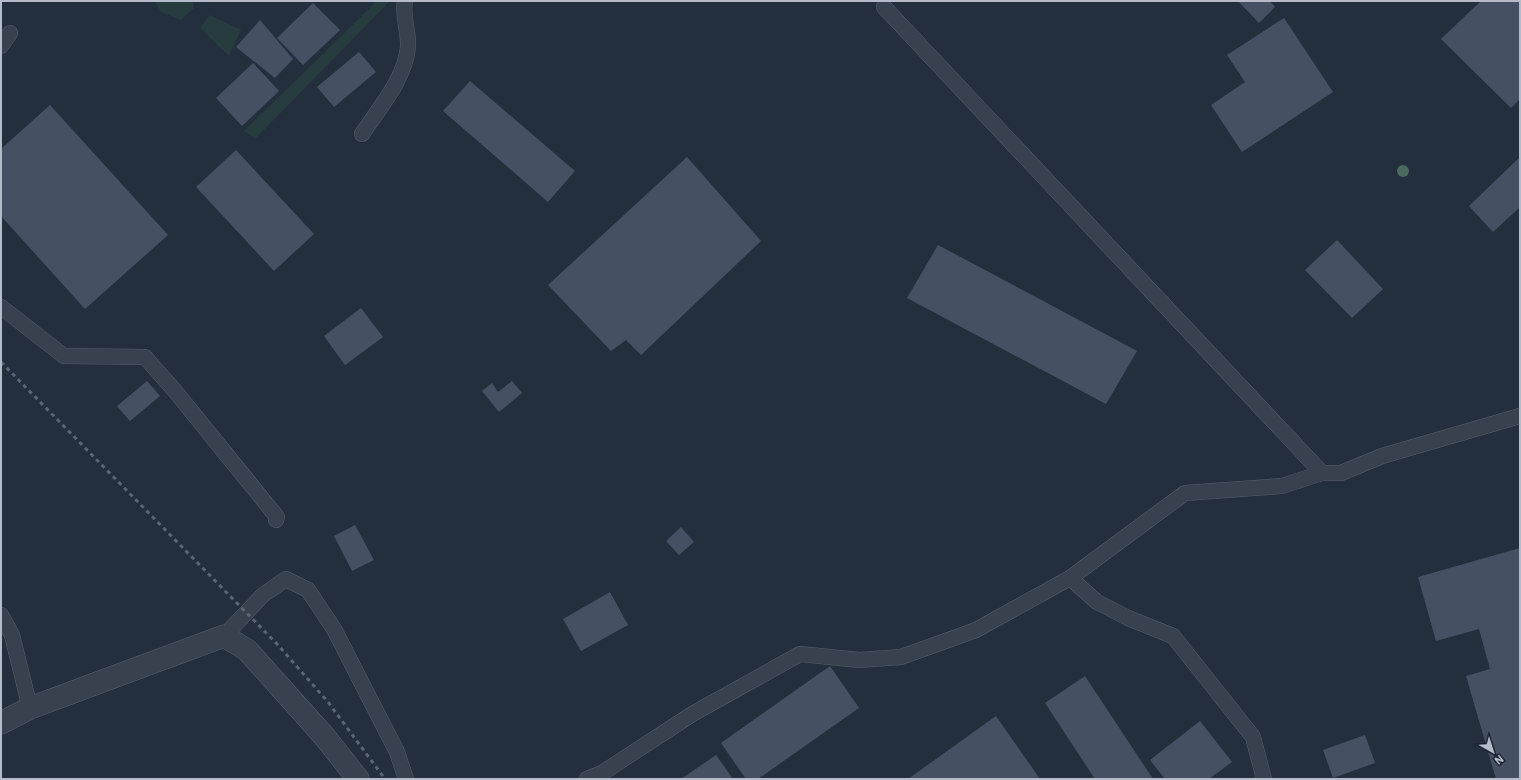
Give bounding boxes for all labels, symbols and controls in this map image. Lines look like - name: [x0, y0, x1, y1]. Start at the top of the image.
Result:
- north arrow: [1473, 732, 1513, 772]
- text: N: [1492, 752, 1507, 768]

